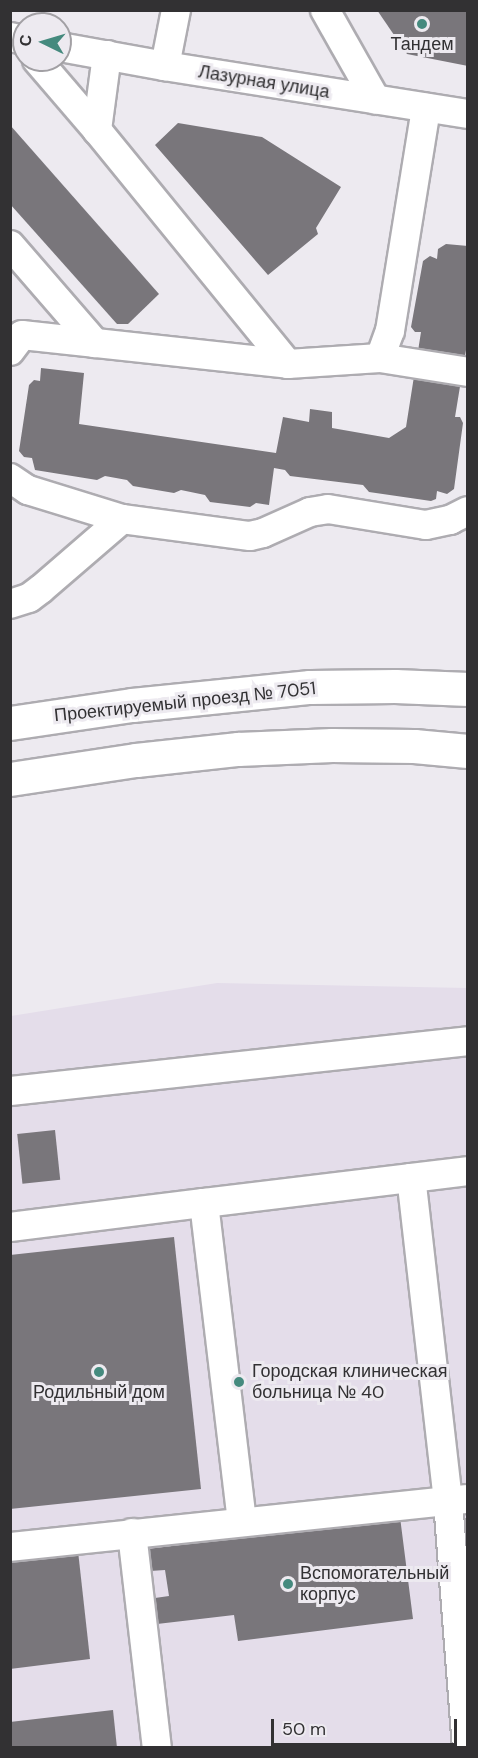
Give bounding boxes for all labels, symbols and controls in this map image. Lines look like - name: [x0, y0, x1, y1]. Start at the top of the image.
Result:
- north arrow: [12, 12, 72, 72]
- marker: Тандем: [415, 17, 429, 31]
- place label: Тандем: [390, 33, 454, 55]
- text: С: [15, 34, 37, 47]
- street label: Лазурная улица: [197, 61, 331, 103]
- street label: Проектируемый проезд № 7051: [53, 678, 317, 726]
- place label: Городская клиническая больница № 40: [252, 1361, 448, 1404]
- marker: Родильный дом: [92, 1365, 106, 1379]
- marker: Городская клиническая больница № 40: [230, 1373, 248, 1391]
- place label: Родильный дом: [33, 1381, 165, 1403]
- place label: Вспомогательный корпус: [300, 1563, 449, 1606]
- marker: Вспомогательный корпус: [281, 1577, 295, 1591]
- scale bar: [274, 1707, 460, 1745]
- text: 50 m: [282, 1717, 326, 1741]

